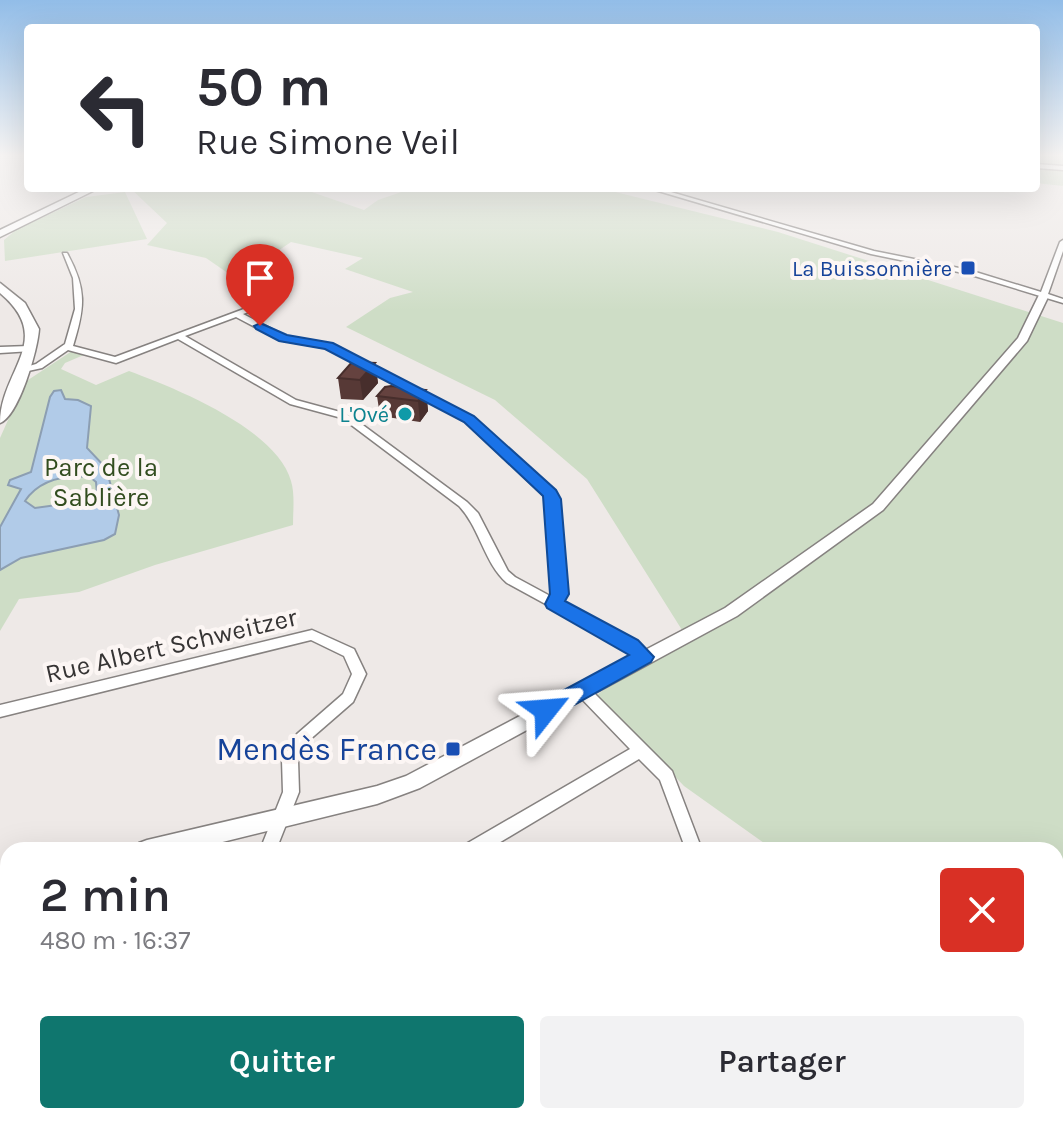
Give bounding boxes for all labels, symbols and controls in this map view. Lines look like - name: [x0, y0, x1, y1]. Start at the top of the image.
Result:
- text: 50 m: [196, 54, 331, 119]
- icon: left: [64, 56, 168, 160]
- text: Rue Simone Veil: [196, 121, 460, 163]
- pin: [226, 244, 294, 326]
- icon: arrive: [238, 256, 282, 300]
- place label: La Buissonnière: [792, 256, 952, 282]
- marker: La Buissonnière: [959, 259, 977, 277]
- place label: L'Ové: [339, 402, 389, 428]
- marker: L'Ové: [396, 405, 414, 423]
- park label: Parc de la Sablière: [44, 452, 158, 513]
- street label: Rue Albert Schweitzer: [42, 601, 300, 690]
- position arrow: [504, 668, 588, 752]
- place label: Mendès France: [216, 731, 437, 768]
- marker: Mendès France: [444, 740, 462, 758]
- text: 2 min: [40, 867, 171, 923]
- button: close: [940, 868, 1024, 952]
- text: 480 m · 16:37: [40, 925, 190, 956]
- button: Quitter: [40, 1016, 524, 1108]
- button: Partager: [540, 1016, 1024, 1108]

